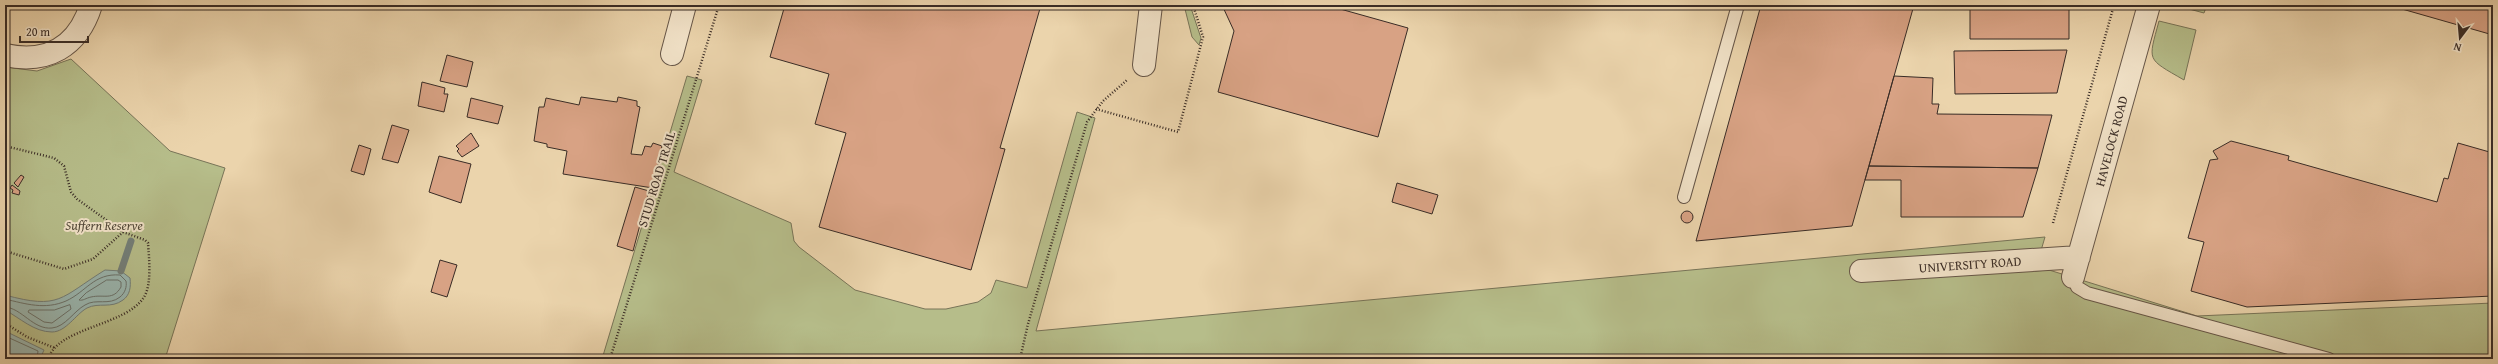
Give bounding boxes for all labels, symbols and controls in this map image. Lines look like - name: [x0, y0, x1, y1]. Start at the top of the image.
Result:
- scale bar: [20, 18, 88, 44]
- north arrow: [2440, 18, 2480, 58]
- text: 20 m: [26, 23, 50, 40]
- text: N: [2451, 39, 2463, 56]
- street label: HAVELOCK ROAD: [2090, 94, 2133, 189]
- street label: STUD ROAD TRAIL: [633, 128, 680, 230]
- park label: Suffern Reserve: [65, 216, 143, 235]
- street label: UNIVERSITY ROAD: [1918, 251, 2022, 278]

